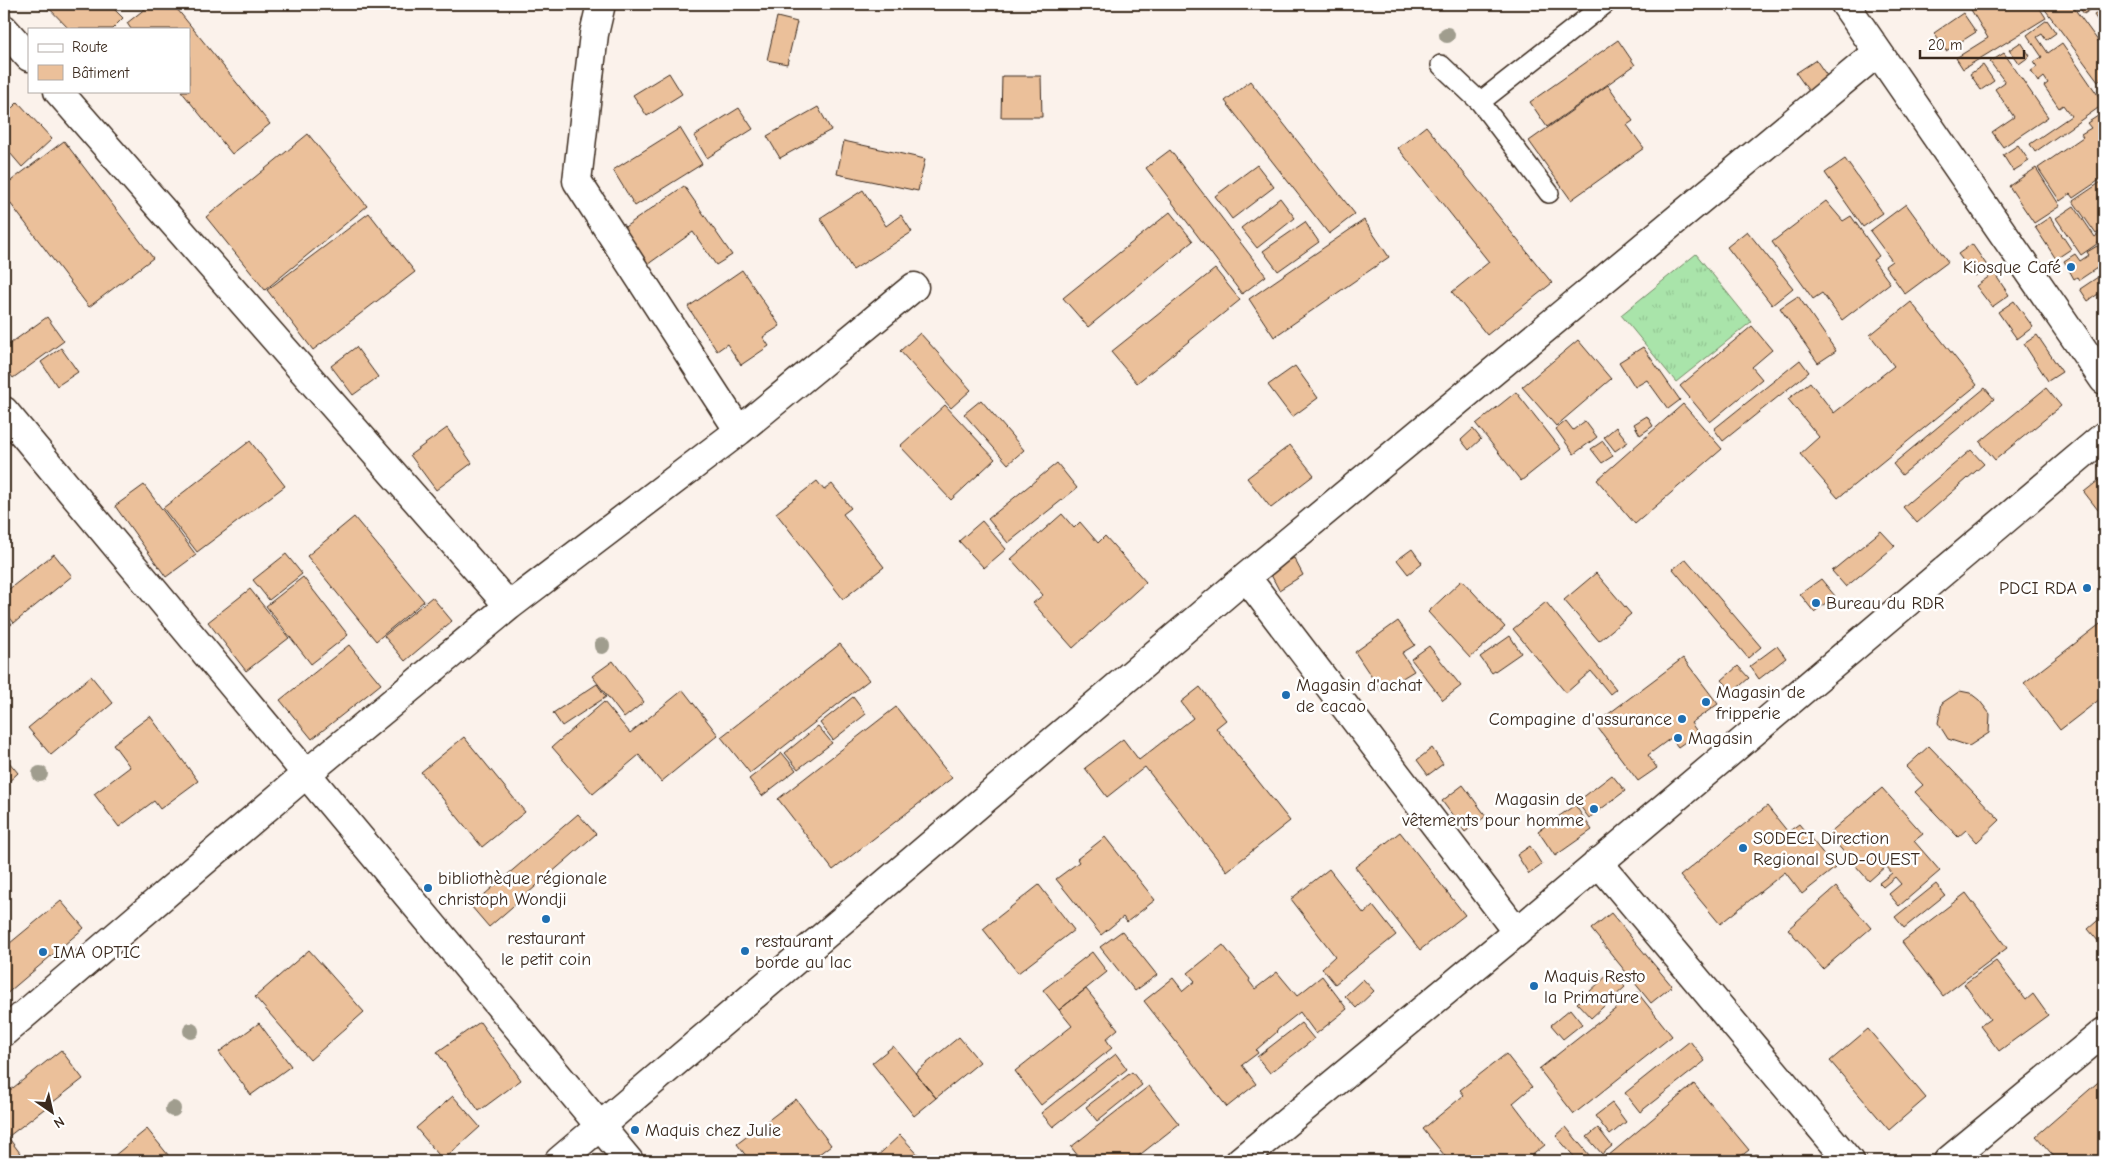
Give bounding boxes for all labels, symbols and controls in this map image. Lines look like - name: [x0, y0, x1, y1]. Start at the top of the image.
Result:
- legend: [28, 28, 190, 92]
- scale bar: [1920, 28, 2024, 60]
- text: 20 m: [1928, 36, 1962, 54]
- text: Route: [72, 38, 108, 56]
- text: Bâtiment: [72, 64, 130, 82]
- place label: Kiosque Café: [1963, 257, 2061, 278]
- marker: Kiosque Café: [2065, 261, 2077, 273]
- place label: PDCI RDA: [1999, 578, 2077, 599]
- marker: PDCI RDA: [2081, 582, 2093, 594]
- place label: Bureau du RDR: [1826, 593, 1944, 614]
- marker: Bureau du RDR: [1810, 597, 1822, 609]
- place label: Magasin d'achat de cacao: [1296, 675, 1423, 717]
- place label: Magasin de fripperie: [1715, 682, 1805, 724]
- marker: Magasin d'achat de cacao: [1280, 689, 1292, 701]
- marker: Magasin de fripperie: [1700, 696, 1712, 708]
- place label: Compagine d'assurance: [1489, 709, 1672, 730]
- marker: Compagine d'assurance: [1676, 713, 1688, 725]
- place label: Magasin: [1688, 728, 1753, 749]
- marker: Magasin: [1672, 732, 1684, 744]
- place label: Magasin de vêtements pour homme: [1401, 789, 1584, 831]
- marker: Magasin de vêtements pour homme: [1588, 803, 1600, 815]
- place label: SODECI Direction Regional SUD-OUEST: [1753, 828, 1921, 870]
- marker: SODECI Direction Regional SUD-OUEST: [1737, 842, 1749, 854]
- place label: bibliothèque régionale christoph Wondji: [438, 868, 607, 910]
- marker: bibliothèque régionale christoph Wondji: [422, 882, 434, 894]
- marker: restaurant le petit coin: [540, 913, 552, 925]
- place label: restaurant le petit coin: [501, 928, 591, 970]
- place label: restaurant borde au lac: [755, 931, 852, 973]
- place label: IMA OPTIC: [53, 942, 140, 963]
- marker: restaurant borde au lac: [739, 945, 751, 957]
- marker: IMA OPTIC: [37, 946, 49, 958]
- place label: Maquis Resto la Primature: [1544, 966, 1646, 1008]
- marker: Maquis Resto la Primature: [1528, 980, 1540, 992]
- north arrow: [28, 1088, 78, 1138]
- text: N: [50, 1113, 68, 1132]
- place label: Maquis chez Julie: [645, 1120, 781, 1141]
- marker: Maquis chez Julie: [629, 1124, 641, 1136]

